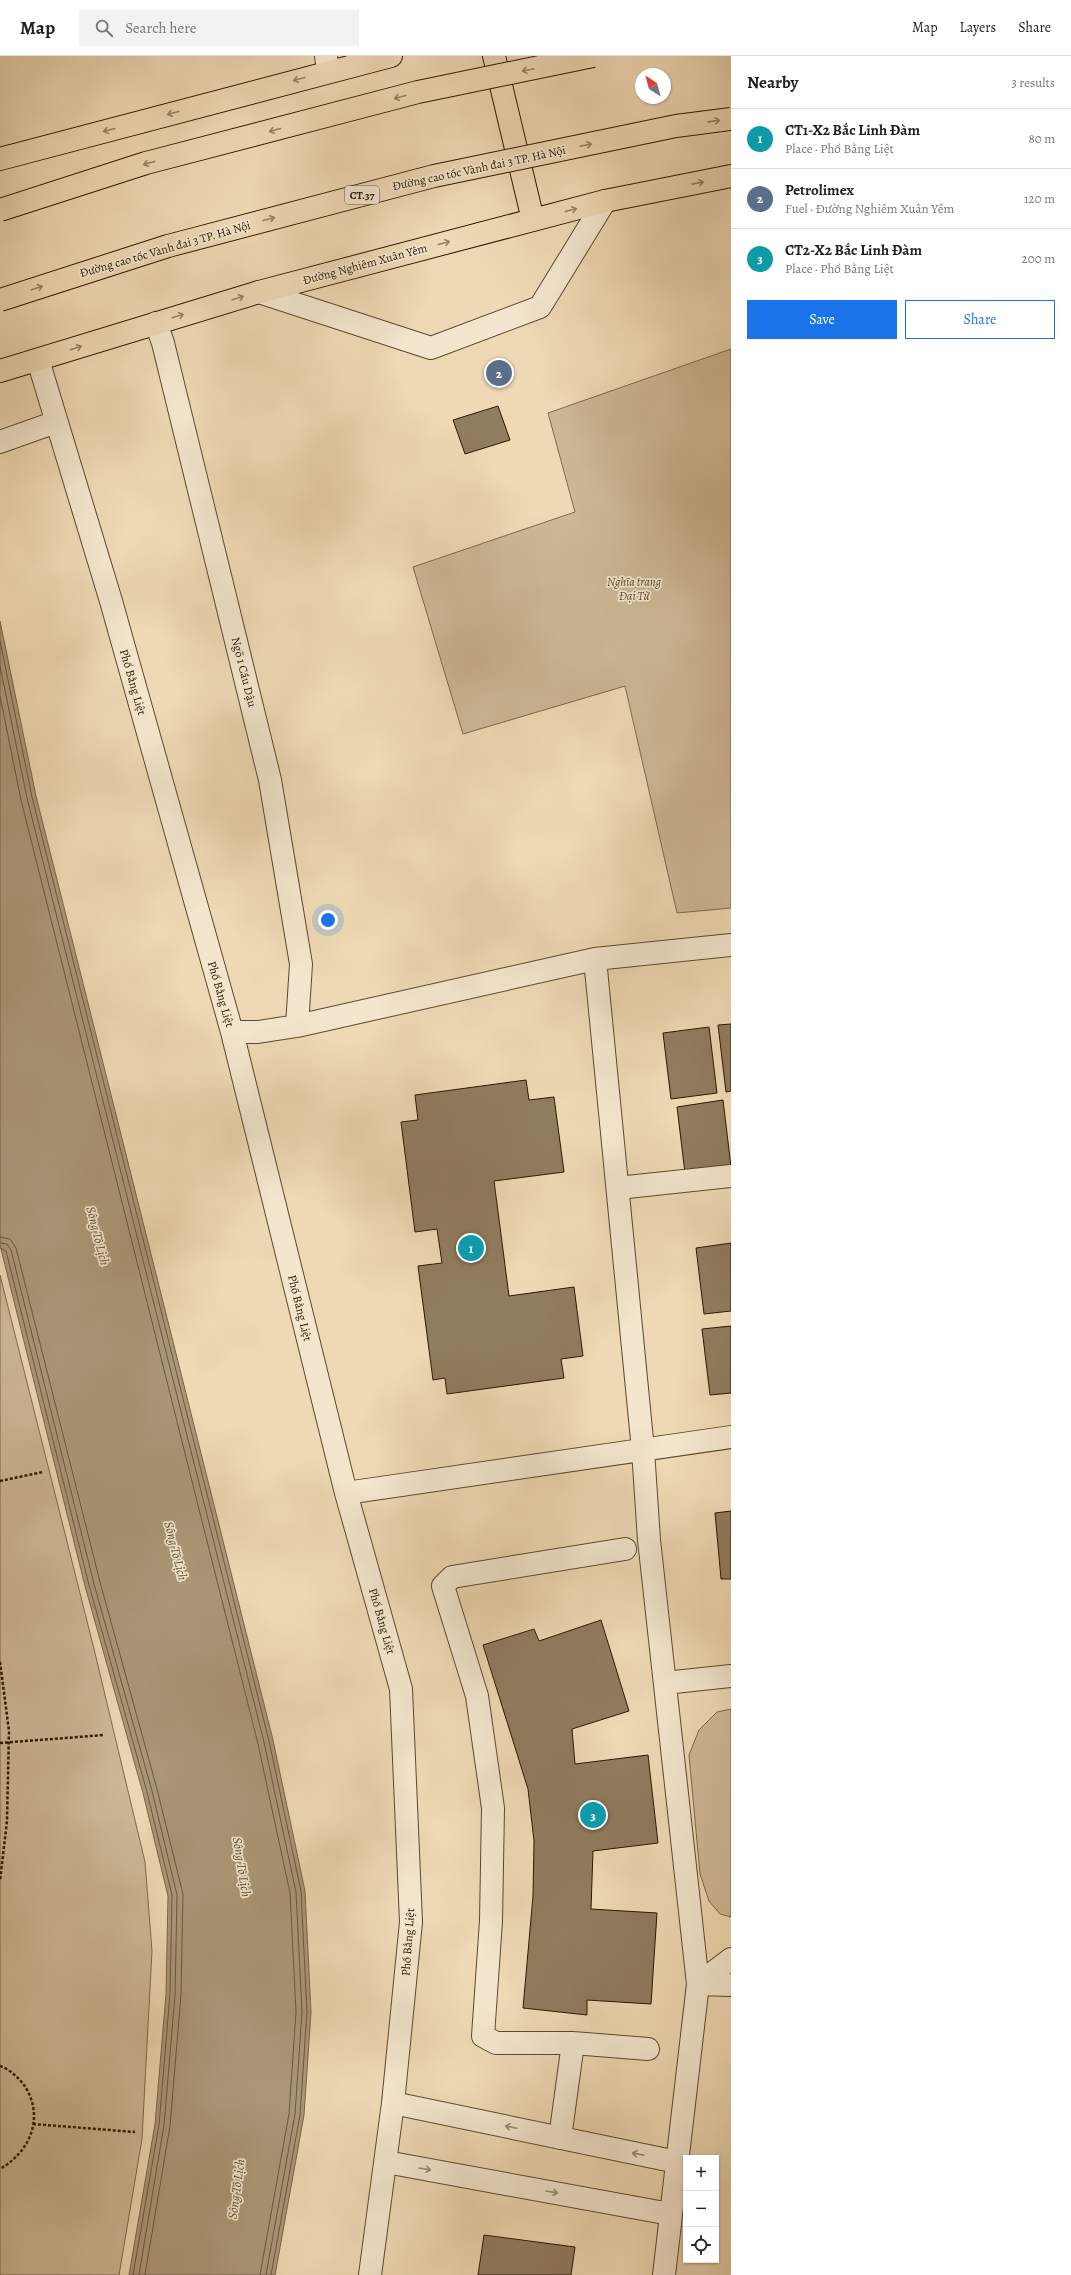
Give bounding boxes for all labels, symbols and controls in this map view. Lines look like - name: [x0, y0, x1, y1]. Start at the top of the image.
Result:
- search box: [79, 10, 359, 46]
- text: Map: [20, 15, 55, 41]
- icon: search: [93, 17, 115, 39]
- text: Search here: [125, 18, 197, 38]
- text: Map: [912, 18, 938, 37]
- text: Layers: [960, 18, 996, 37]
- text: Share: [1018, 18, 1051, 37]
- one-way arrow: [521, 66, 534, 74]
- north arrow: [635, 68, 671, 104]
- text: Nearby: [747, 71, 798, 94]
- text: 3 results: [1011, 74, 1055, 91]
- one-way arrow: [292, 76, 305, 84]
- one-way arrow: [394, 94, 407, 101]
- one-way arrow: [167, 110, 180, 117]
- one-way arrow: [707, 117, 720, 125]
- text: CT1-X2 Bắc Linh Đàm: [785, 120, 920, 140]
- one-way arrow: [102, 127, 115, 135]
- one-way arrow: [268, 127, 281, 134]
- text: 1: [758, 130, 762, 147]
- text: 80 m: [1028, 130, 1055, 147]
- one-way arrow: [580, 140, 593, 148]
- text: Place · Phố Bằng Liệt: [785, 140, 894, 157]
- street label: Đường cao tốc Vành đai 3 TP. Hà Nội: [391, 142, 567, 194]
- one-way arrow: [143, 160, 156, 167]
- one-way arrow: [691, 179, 704, 187]
- text: Petrolimex: [785, 180, 854, 200]
- road number: CT.37: [345, 186, 379, 204]
- text: 2: [757, 190, 763, 207]
- text: 120 m: [1024, 190, 1055, 207]
- text: Fuel · Đường Nghiêm Xuân Yêm: [785, 200, 954, 217]
- one-way arrow: [564, 206, 577, 213]
- one-way arrow: [262, 215, 275, 223]
- street label: Đường cao tốc Vành đai 3 TP. Hà Nội: [78, 217, 252, 281]
- one-way arrow: [438, 239, 451, 246]
- street label: Đường Nghiêm Xuân Yêm: [301, 240, 429, 288]
- text: CT2-X2 Bắc Linh Đàm: [785, 240, 922, 260]
- text: 3: [757, 250, 763, 267]
- text: 200 m: [1022, 250, 1055, 267]
- text: Place · Phố Bằng Liệt: [785, 260, 894, 277]
- one-way arrow: [30, 284, 43, 291]
- one-way arrow: [231, 294, 244, 301]
- button: Save: [747, 300, 897, 339]
- button: Share: [905, 300, 1055, 339]
- one-way arrow: [171, 312, 184, 319]
- one-way arrow: [69, 344, 82, 351]
- pin: 2: [486, 358, 512, 388]
- park label: Nghĩa trang Đại Từ: [607, 574, 662, 604]
- street label: Ngõ 1 Cầu Dậu: [228, 635, 261, 709]
- street label: Phố Bằng Liệt: [116, 647, 150, 717]
- your location: [318, 910, 338, 930]
- street label: Phố Bằng Liệt: [204, 959, 238, 1029]
- water label: Sông Tô Lịch: [82, 1205, 114, 1267]
- pin: 1: [458, 1233, 484, 1263]
- street label: Phố Bằng Liệt: [284, 1273, 316, 1343]
- water label: Sông Tô Lịch: [160, 1520, 192, 1582]
- street label: Phố Bằng Liệt: [365, 1586, 399, 1656]
- pin: 3: [580, 1800, 606, 1830]
- water label: Sông Tô Lịch: [229, 1836, 255, 1898]
- street label: Phố Bằng Liệt: [398, 1908, 418, 1976]
- one-way arrow: [505, 2123, 518, 2131]
- one-way arrow: [632, 2150, 645, 2158]
- map controls: [683, 2155, 719, 2263]
- button: +: [683, 2155, 719, 2191]
- water label: Sông Tô Lịch: [223, 2158, 249, 2220]
- one-way arrow: [418, 2166, 431, 2174]
- one-way arrow: [546, 2189, 559, 2197]
- button: −: [683, 2191, 719, 2227]
- button: locate: [683, 2227, 719, 2263]

